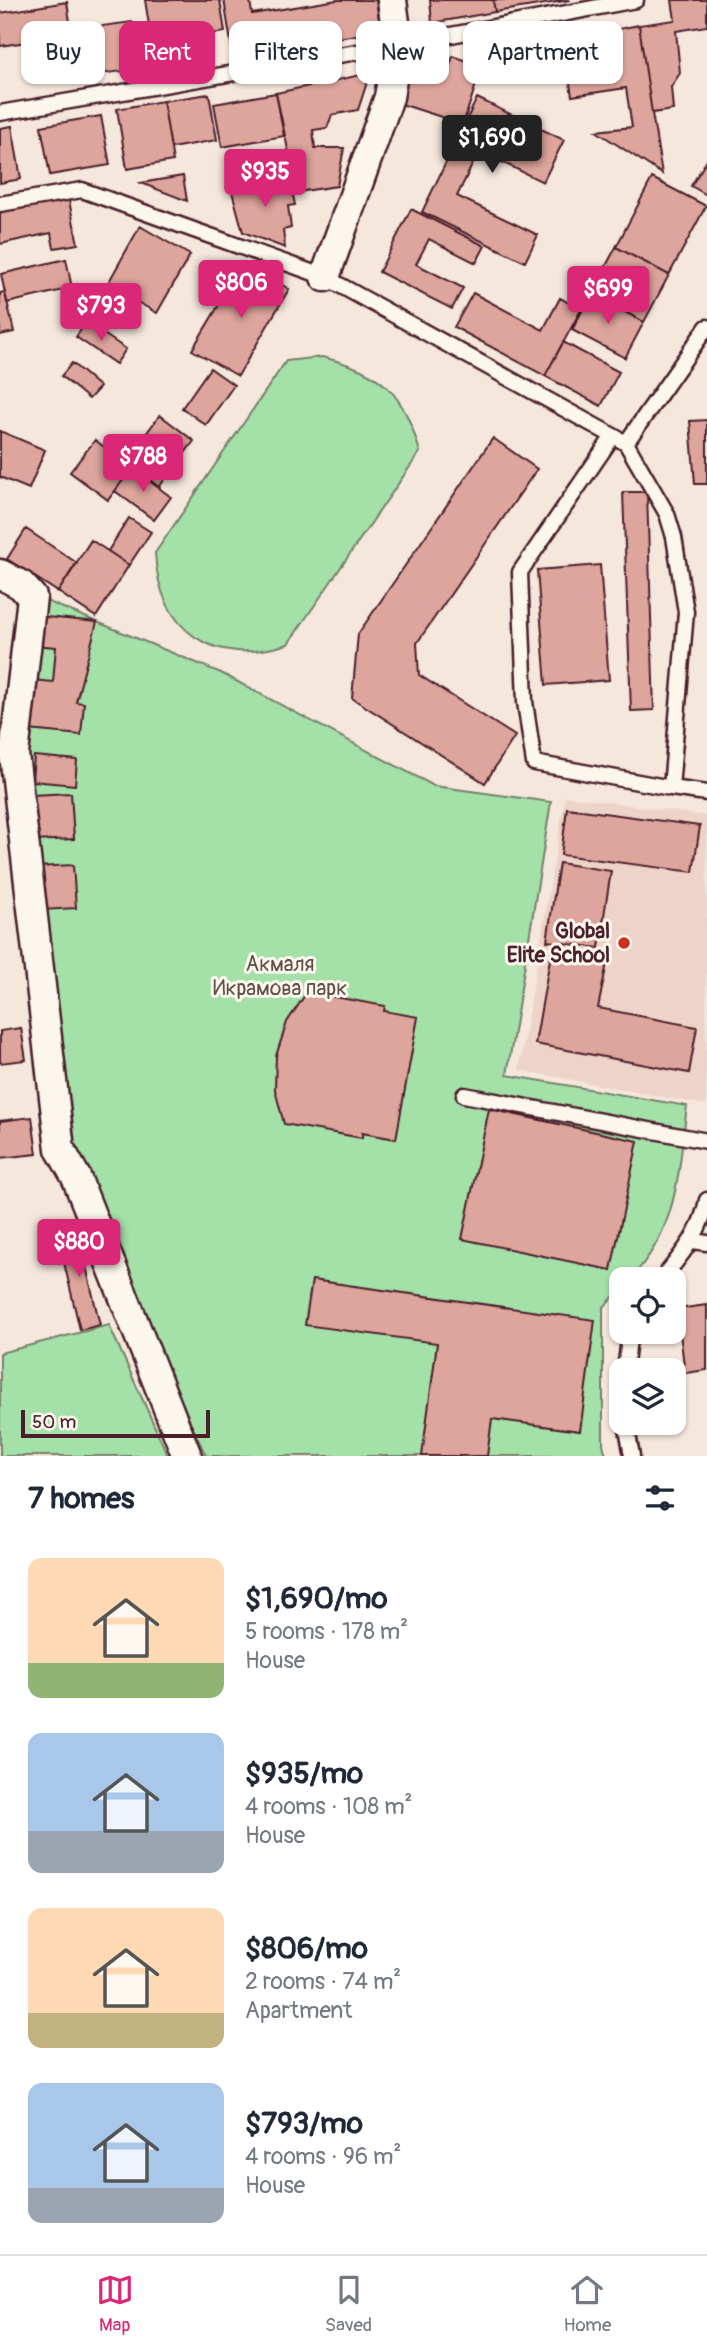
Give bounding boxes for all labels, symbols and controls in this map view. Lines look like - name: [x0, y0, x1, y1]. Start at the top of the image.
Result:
- chip: Buy: [21, 21, 105, 84]
- chip: Rent: [119, 21, 215, 84]
- chip: Filters: [229, 21, 342, 84]
- chip: New: [356, 21, 449, 84]
- chip: Apartment: [463, 21, 623, 84]
- pin: $1,690: [435, 116, 549, 175]
- text: $1,690: [458, 123, 526, 152]
- pin: $935: [224, 150, 306, 209]
- text: $935: [240, 157, 290, 186]
- pin: $806: [200, 260, 282, 320]
- pin: $699: [567, 266, 649, 326]
- text: $806: [214, 268, 268, 297]
- text: $699: [583, 274, 633, 303]
- pin: $793: [60, 284, 142, 343]
- text: $793: [76, 291, 126, 320]
- pin: $788: [102, 434, 184, 494]
- text: $788: [119, 442, 167, 471]
- place label: Global Elite School: [507, 918, 610, 969]
- marker: Global Elite School: [616, 935, 632, 951]
- park label: Акмаля Икрамова парк: [213, 951, 347, 1002]
- pin: $880: [38, 1220, 120, 1279]
- text: $880: [53, 1227, 105, 1256]
- map controls: [609, 1267, 686, 1435]
- button: locate: [609, 1267, 686, 1344]
- button: layers: [609, 1358, 686, 1435]
- scale bar: [21, 1407, 210, 1439]
- text: 50 m: [32, 1410, 76, 1434]
- icon: filters: [641, 1479, 679, 1517]
- text: 7 homes: [28, 1480, 135, 1517]
- text: $1,690/mo: [245, 1580, 388, 1617]
- icon: home: [84, 1586, 168, 1670]
- text: 5 rooms · 178 m²: [245, 1617, 408, 1646]
- text: House: [245, 1646, 305, 1675]
- text: $935/mo: [245, 1755, 363, 1792]
- icon: home: [84, 1761, 168, 1845]
- text: 4 rooms · 108 m²: [245, 1792, 412, 1821]
- text: House: [245, 1821, 305, 1850]
- text: $806/mo: [245, 1930, 368, 1967]
- icon: home: [84, 1936, 168, 2020]
- text: 2 rooms · 74 m²: [245, 1967, 401, 1996]
- text: Apartment: [245, 1996, 352, 2025]
- text: $793/mo: [245, 2105, 363, 2142]
- icon: home: [84, 2111, 168, 2195]
- text: 4 rooms · 96 m²: [245, 2142, 401, 2171]
- text: House: [245, 2171, 305, 2200]
- tab: Map: [96, 2271, 134, 2337]
- tab: Saved: [325, 2271, 372, 2337]
- tab: Home: [563, 2271, 611, 2337]

